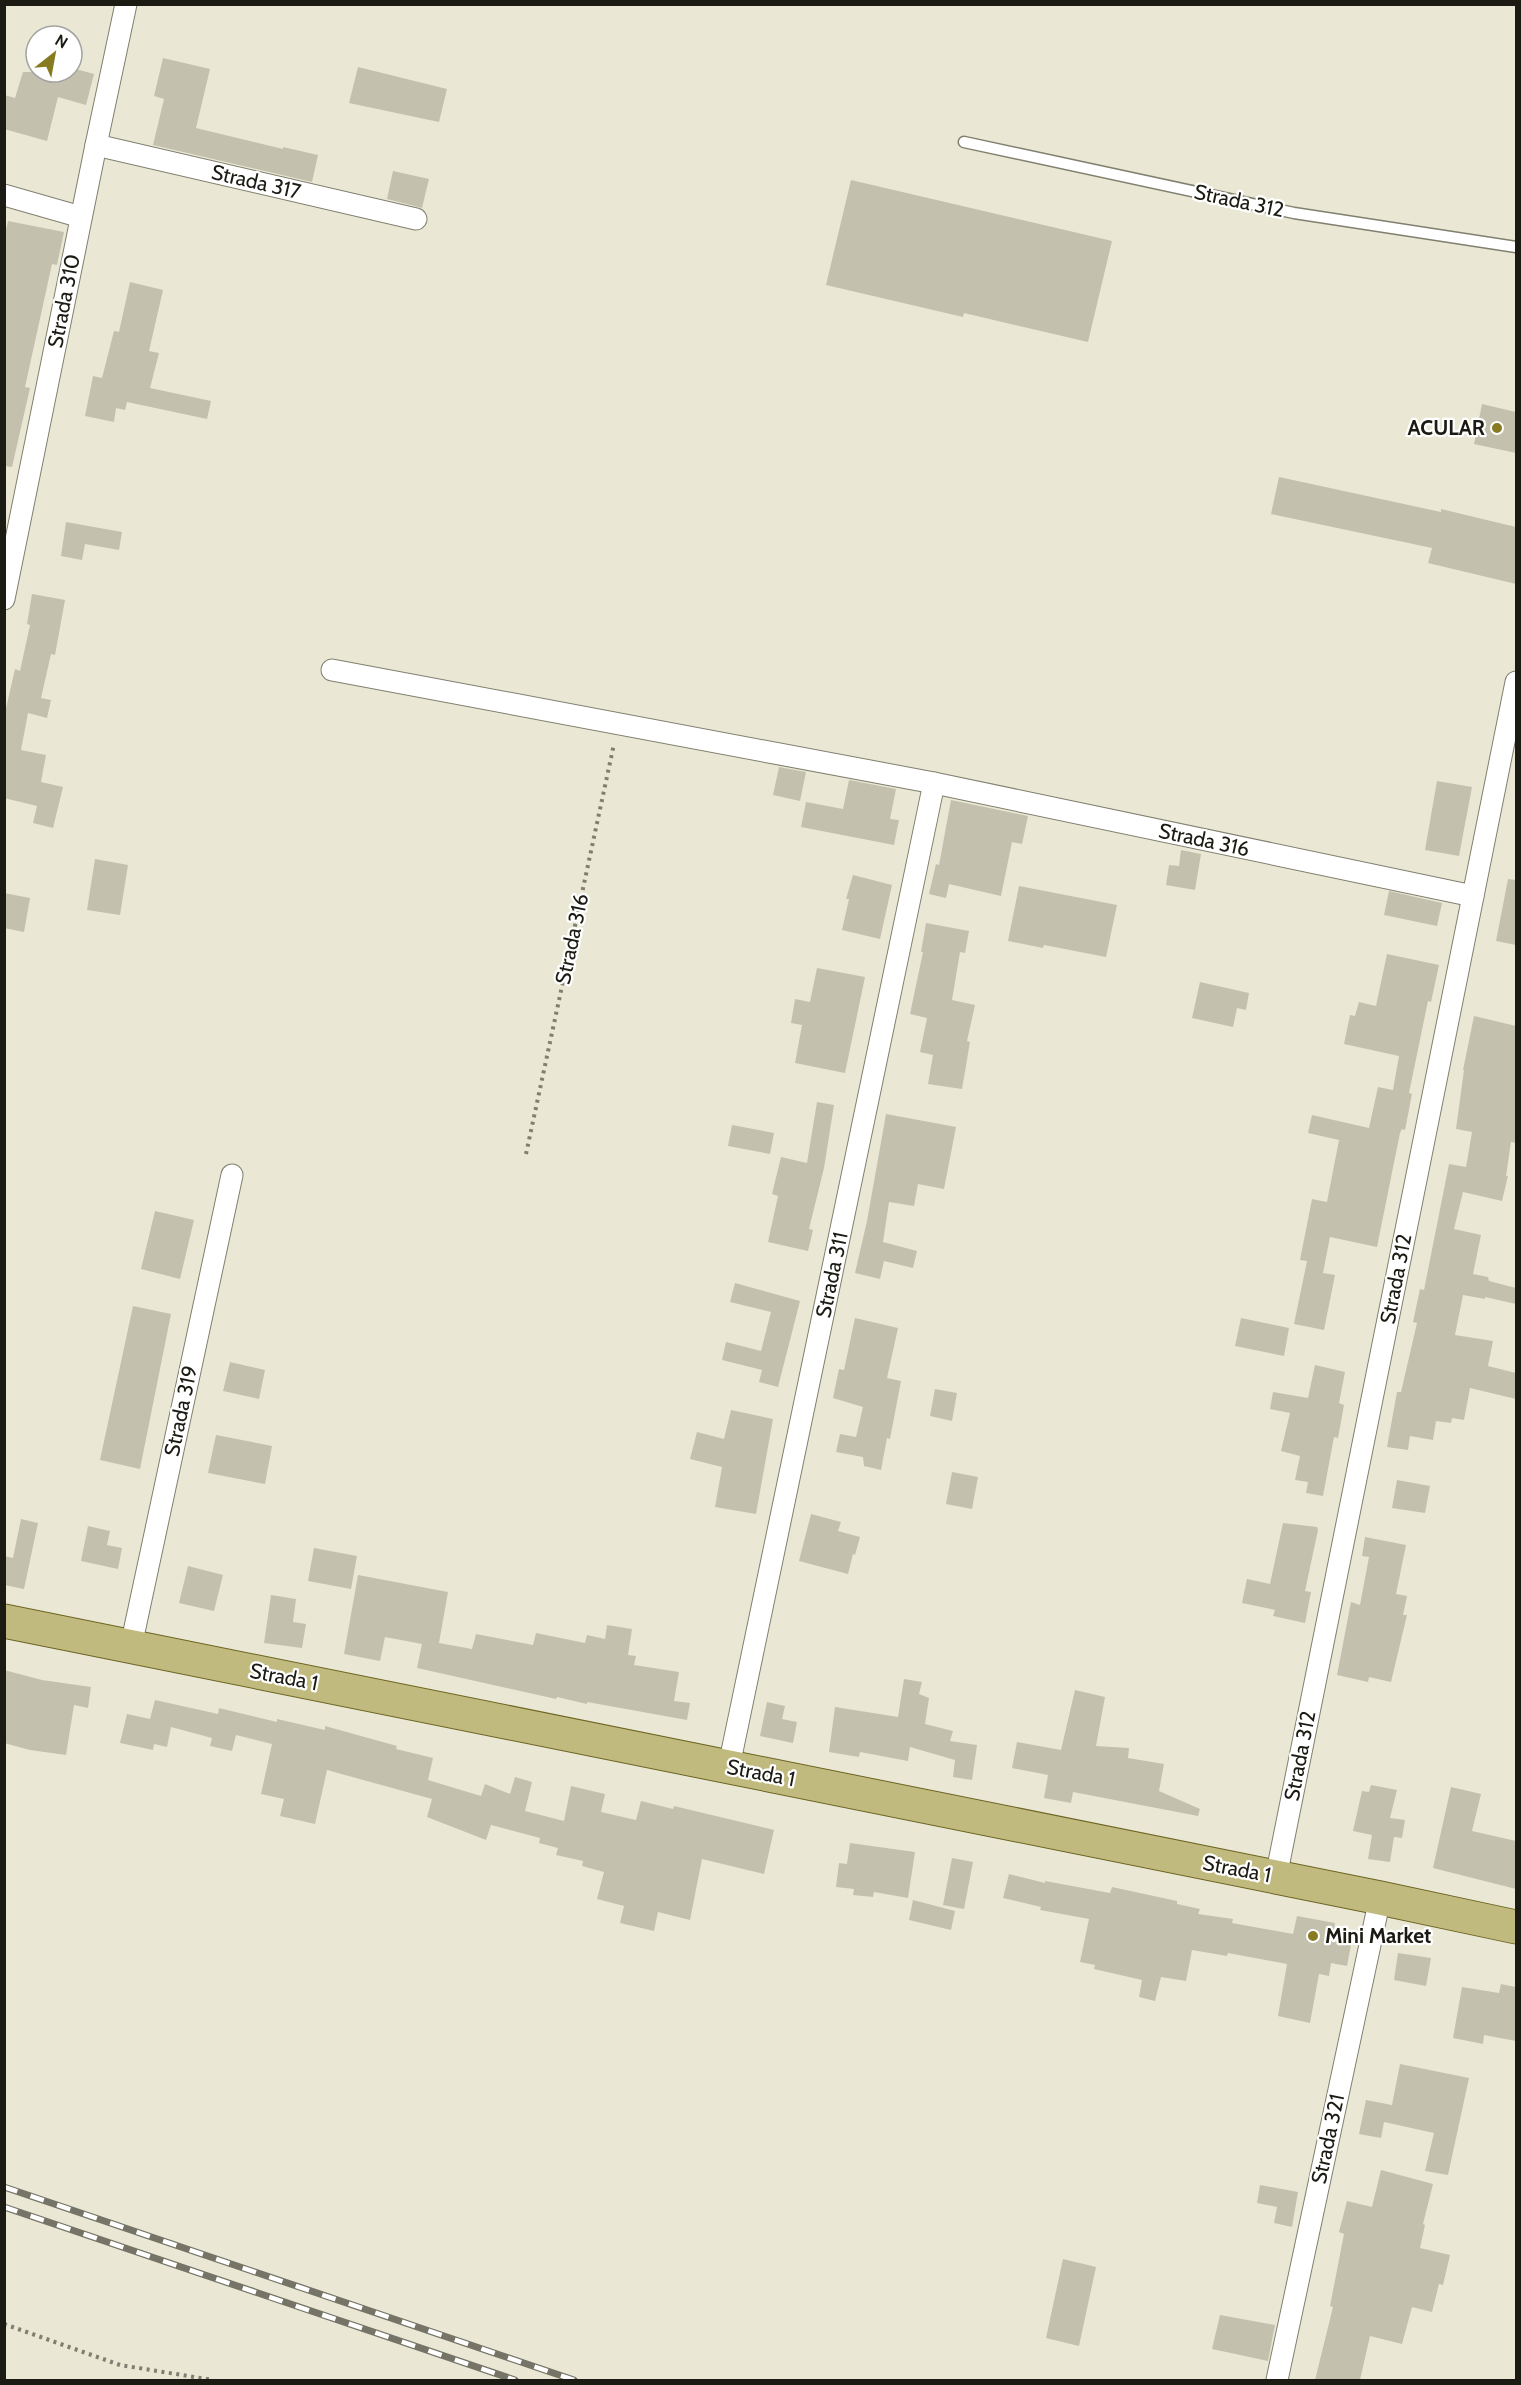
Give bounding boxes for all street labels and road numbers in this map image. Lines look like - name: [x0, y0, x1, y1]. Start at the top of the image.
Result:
- street label: Strada 317: [209, 159, 304, 204]
- street label: Strada 312: [1192, 179, 1286, 222]
- street label: Strada 310: [42, 252, 85, 350]
- street label: Strada 316: [1156, 818, 1252, 861]
- street label: Strada 316: [550, 891, 593, 987]
- street label: Strada 311: [810, 1230, 853, 1320]
- street label: Strada 312: [1375, 1232, 1416, 1326]
- street label: Strada 319: [159, 1363, 202, 1459]
- street label: Strada 1: [248, 1658, 320, 1695]
- street label: Strada 312: [1279, 1709, 1320, 1803]
- street label: Strada 1: [725, 1754, 797, 1791]
- street label: Strada 1: [1201, 1850, 1273, 1887]
- street label: Strada 321: [1306, 2092, 1349, 2186]

